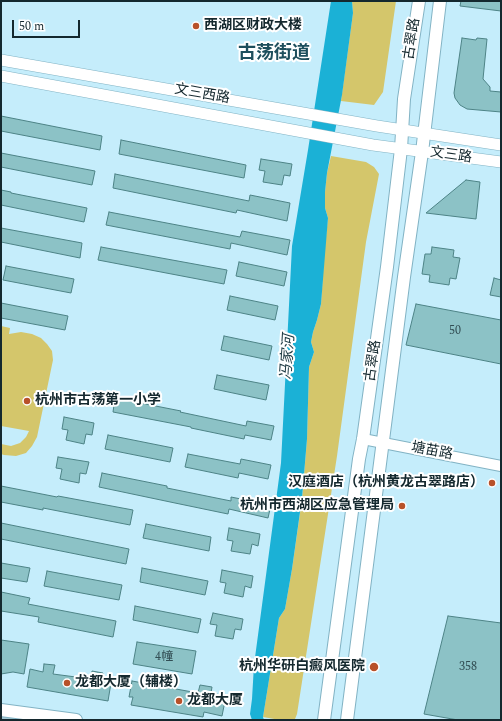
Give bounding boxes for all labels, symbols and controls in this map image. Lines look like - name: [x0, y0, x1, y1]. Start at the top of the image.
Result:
- scale bar: [14, 12, 82, 38]
- text: 50 m: [19, 17, 44, 36]
- street label: 古翠路: [401, 17, 425, 61]
- place label: 西湖区财政大楼: [204, 18, 302, 34]
- marker: 西湖区财政大楼: [191, 21, 201, 31]
- district label: 古荡街道: [238, 43, 310, 65]
- street label: 文三西路: [173, 82, 231, 108]
- street label: 文三路: [429, 145, 473, 167]
- house number: 50: [449, 325, 461, 339]
- water label: 冯家河: [278, 334, 300, 380]
- street label: 古翠路: [363, 339, 385, 383]
- place label: 杭州市古荡第一小学: [35, 393, 161, 409]
- marker: 杭州市古荡第一小学: [22, 396, 32, 406]
- street label: 塘苗路: [410, 440, 454, 464]
- place label: 汉庭酒店（杭州黄龙古翠路店）: [288, 475, 484, 491]
- marker: 汉庭酒店（杭州黄龙古翠路店）: [487, 478, 497, 488]
- place label: 杭州市西湖区应急管理局: [240, 498, 394, 514]
- marker: 杭州市西湖区应急管理局: [397, 501, 407, 511]
- house number: 4幢: [155, 651, 173, 665]
- place label: 杭州华研白癜风医院: [239, 659, 365, 675]
- marker: 杭州华研白癜风医院: [368, 661, 380, 673]
- house number: 358: [459, 661, 477, 675]
- place label: 龙都大厦（辅楼）: [75, 675, 187, 691]
- marker: 龙都大厦（辅楼）: [62, 678, 72, 688]
- place label: 龙都大厦: [187, 693, 243, 709]
- marker: 龙都大厦: [174, 696, 184, 706]

